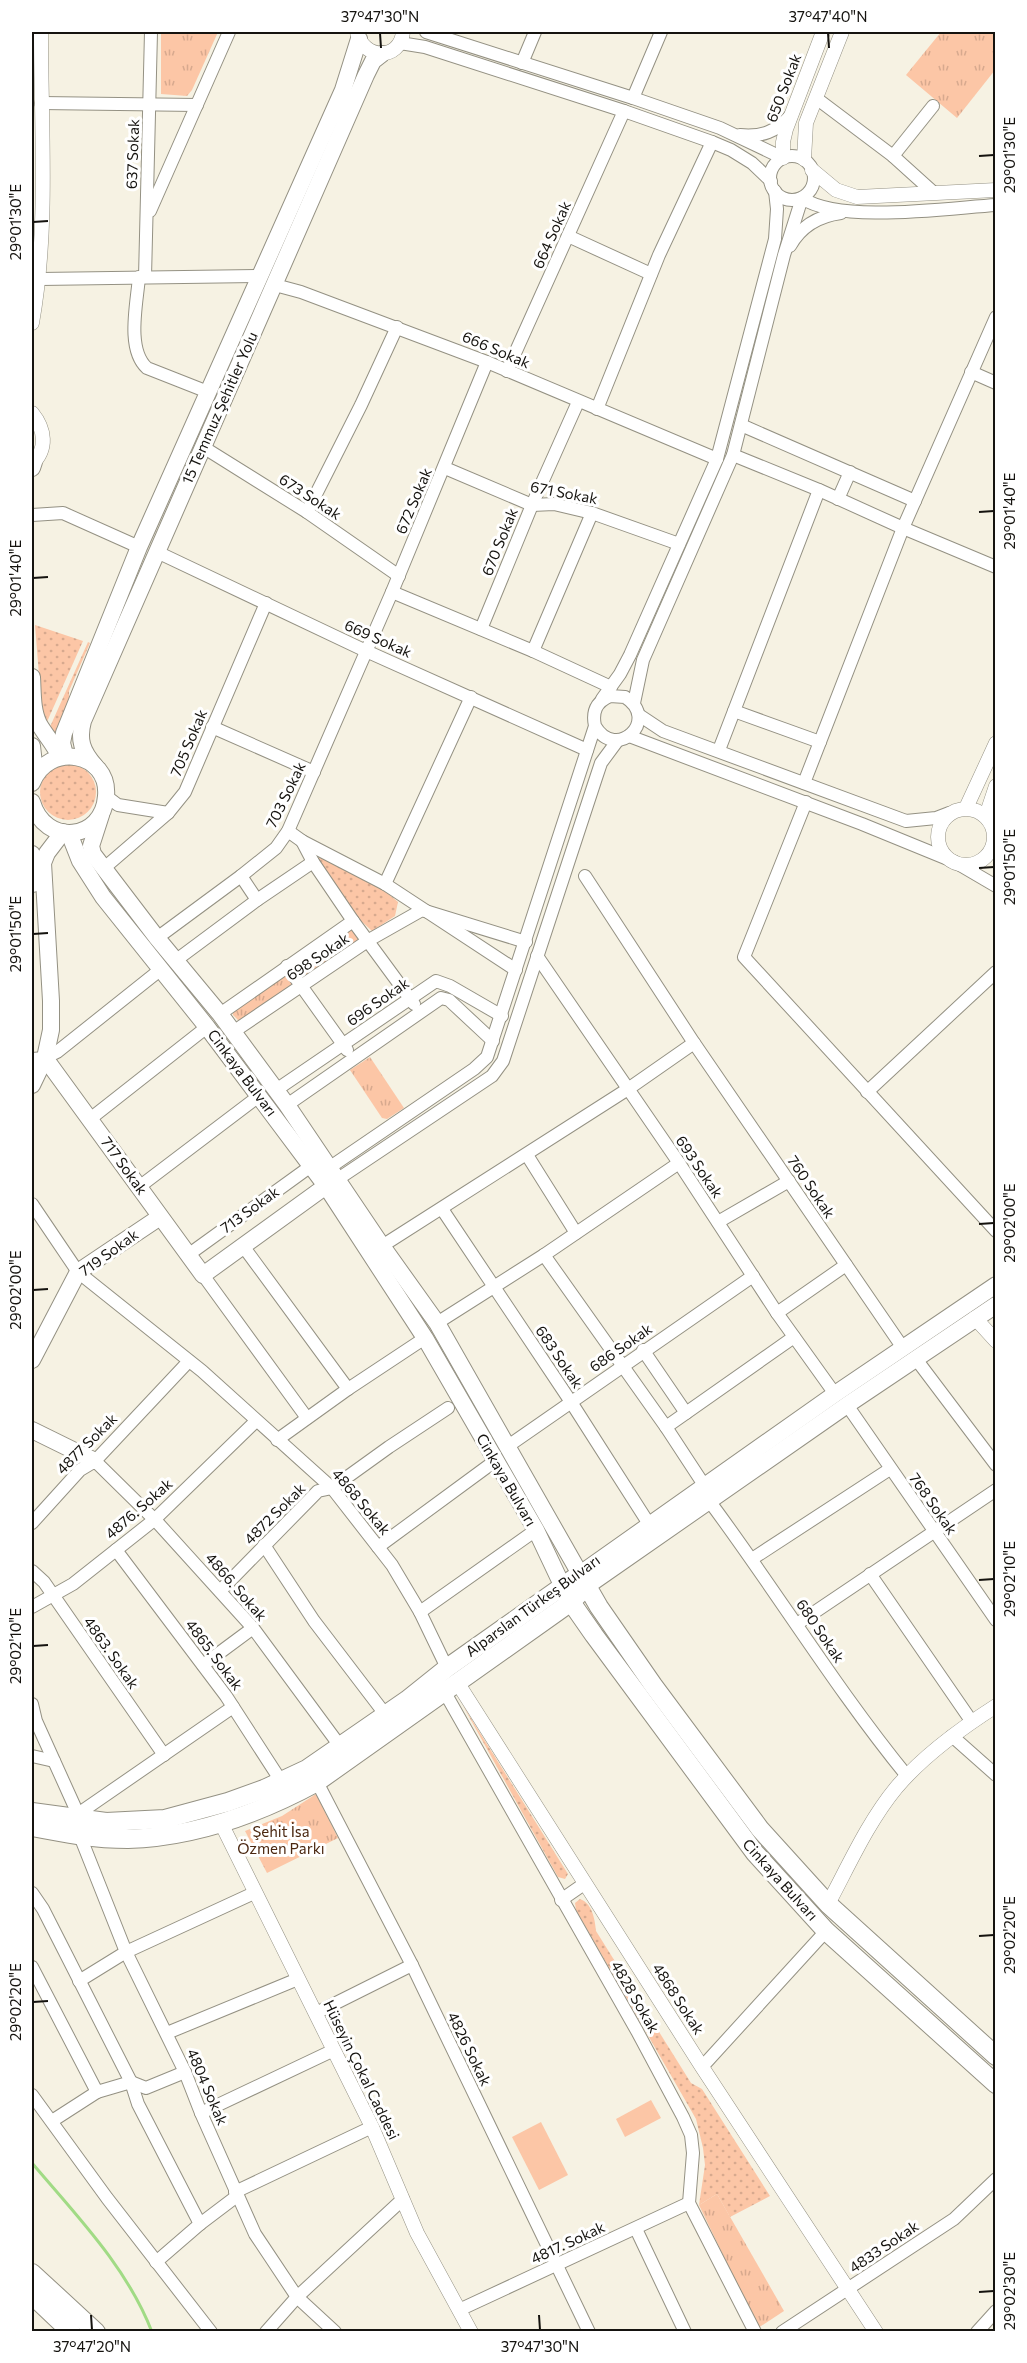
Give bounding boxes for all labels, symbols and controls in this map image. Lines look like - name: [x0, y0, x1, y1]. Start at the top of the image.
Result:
- text: 37°47'30"N: [341, 7, 419, 25]
- text: 37°47'40"N: [789, 7, 867, 25]
- street label: 650 Sokak: [762, 51, 804, 125]
- text: 29°01'30"E: [1000, 117, 1018, 193]
- street label: 637 Sokak: [122, 119, 142, 189]
- text: 29°01'30"E: [6, 184, 24, 260]
- street label: 664 Sokak: [528, 198, 574, 271]
- street label: 666 Sokak: [460, 327, 533, 371]
- street label: 15 Temmuz Şehitler Yolu: [177, 329, 261, 486]
- street label: 672 Sokak: [391, 465, 435, 536]
- street label: 673 Sokak: [276, 469, 345, 523]
- text: 29°01'40"E: [1000, 472, 1018, 549]
- street label: 671 Sokak: [529, 477, 599, 507]
- street label: 670 Sokak: [477, 505, 521, 578]
- text: 29°01'40"E: [6, 539, 24, 616]
- street label: 669 Sokak: [342, 615, 415, 661]
- street label: 705 Sokak: [166, 706, 210, 779]
- street label: 703 Sokak: [261, 759, 309, 830]
- text: 29°01'50"E: [1000, 829, 1018, 905]
- text: 29°01'50"E: [6, 896, 24, 972]
- street label: 698 Sokak: [283, 929, 352, 984]
- street label: 696 Sokak: [343, 973, 412, 1029]
- street label: Cinkaya Bulvarı: [204, 1025, 281, 1119]
- street label: 693 Sokak: [672, 1132, 727, 1201]
- street label: 717 Sokak: [98, 1133, 152, 1198]
- street label: 760 Sokak: [784, 1152, 839, 1221]
- street label: 713 Sokak: [217, 1182, 282, 1236]
- text: 29°02'00"E: [1000, 1183, 1018, 1263]
- street label: 719 Sokak: [76, 1225, 141, 1280]
- text: 29°02'00"E: [6, 1250, 24, 1330]
- street label: 686 Sokak: [586, 1319, 655, 1375]
- street label: 683 Sokak: [532, 1322, 587, 1391]
- street label: 4877 Sokak: [52, 1409, 120, 1477]
- street label: Cinkaya Bulvarı: [473, 1430, 541, 1529]
- street label: 4868 Sokak: [329, 1465, 395, 1538]
- street label: 768 Sokak: [906, 1469, 962, 1538]
- street label: 4876. Sokak: [101, 1474, 176, 1542]
- street label: 4872 Sokak: [240, 1479, 309, 1548]
- text: 29°02'10"E: [1000, 1541, 1018, 1617]
- street label: 4866. Sokak: [202, 1549, 271, 1624]
- street label: Alparslan Türkeş Bulvarı: [462, 1550, 603, 1660]
- street label: 680 Sokak: [793, 1595, 849, 1666]
- text: 29°02'10"E: [6, 1608, 24, 1684]
- street label: 4863. Sokak: [80, 1613, 143, 1692]
- street label: 4865. Sokak: [182, 1615, 247, 1693]
- park label: Şehit İsa Özmen Parkı: [237, 1822, 325, 1857]
- street label: Cinkaya Bulvarı: [739, 1835, 822, 1924]
- text: 29°02'20"E: [1000, 1896, 1018, 1974]
- street label: 4828 Sokak: [608, 1957, 664, 2036]
- street label: 4868 Sokak: [649, 1960, 708, 2037]
- text: 29°02'20"E: [6, 1963, 24, 2041]
- street label: Hüseyin Çokal Caddesi: [320, 1997, 404, 2142]
- street label: 4826 Sokak: [444, 2009, 496, 2089]
- street label: 4804 Sokak: [184, 2046, 232, 2128]
- street label: 4833 Sokak: [845, 2216, 922, 2276]
- street label: 4817. Sokak: [528, 2217, 607, 2267]
- text: 29°02'30"E: [1000, 2252, 1018, 2330]
- text: 37°47'20"N: [53, 2337, 131, 2355]
- text: 37°47'30"N: [501, 2337, 579, 2355]

